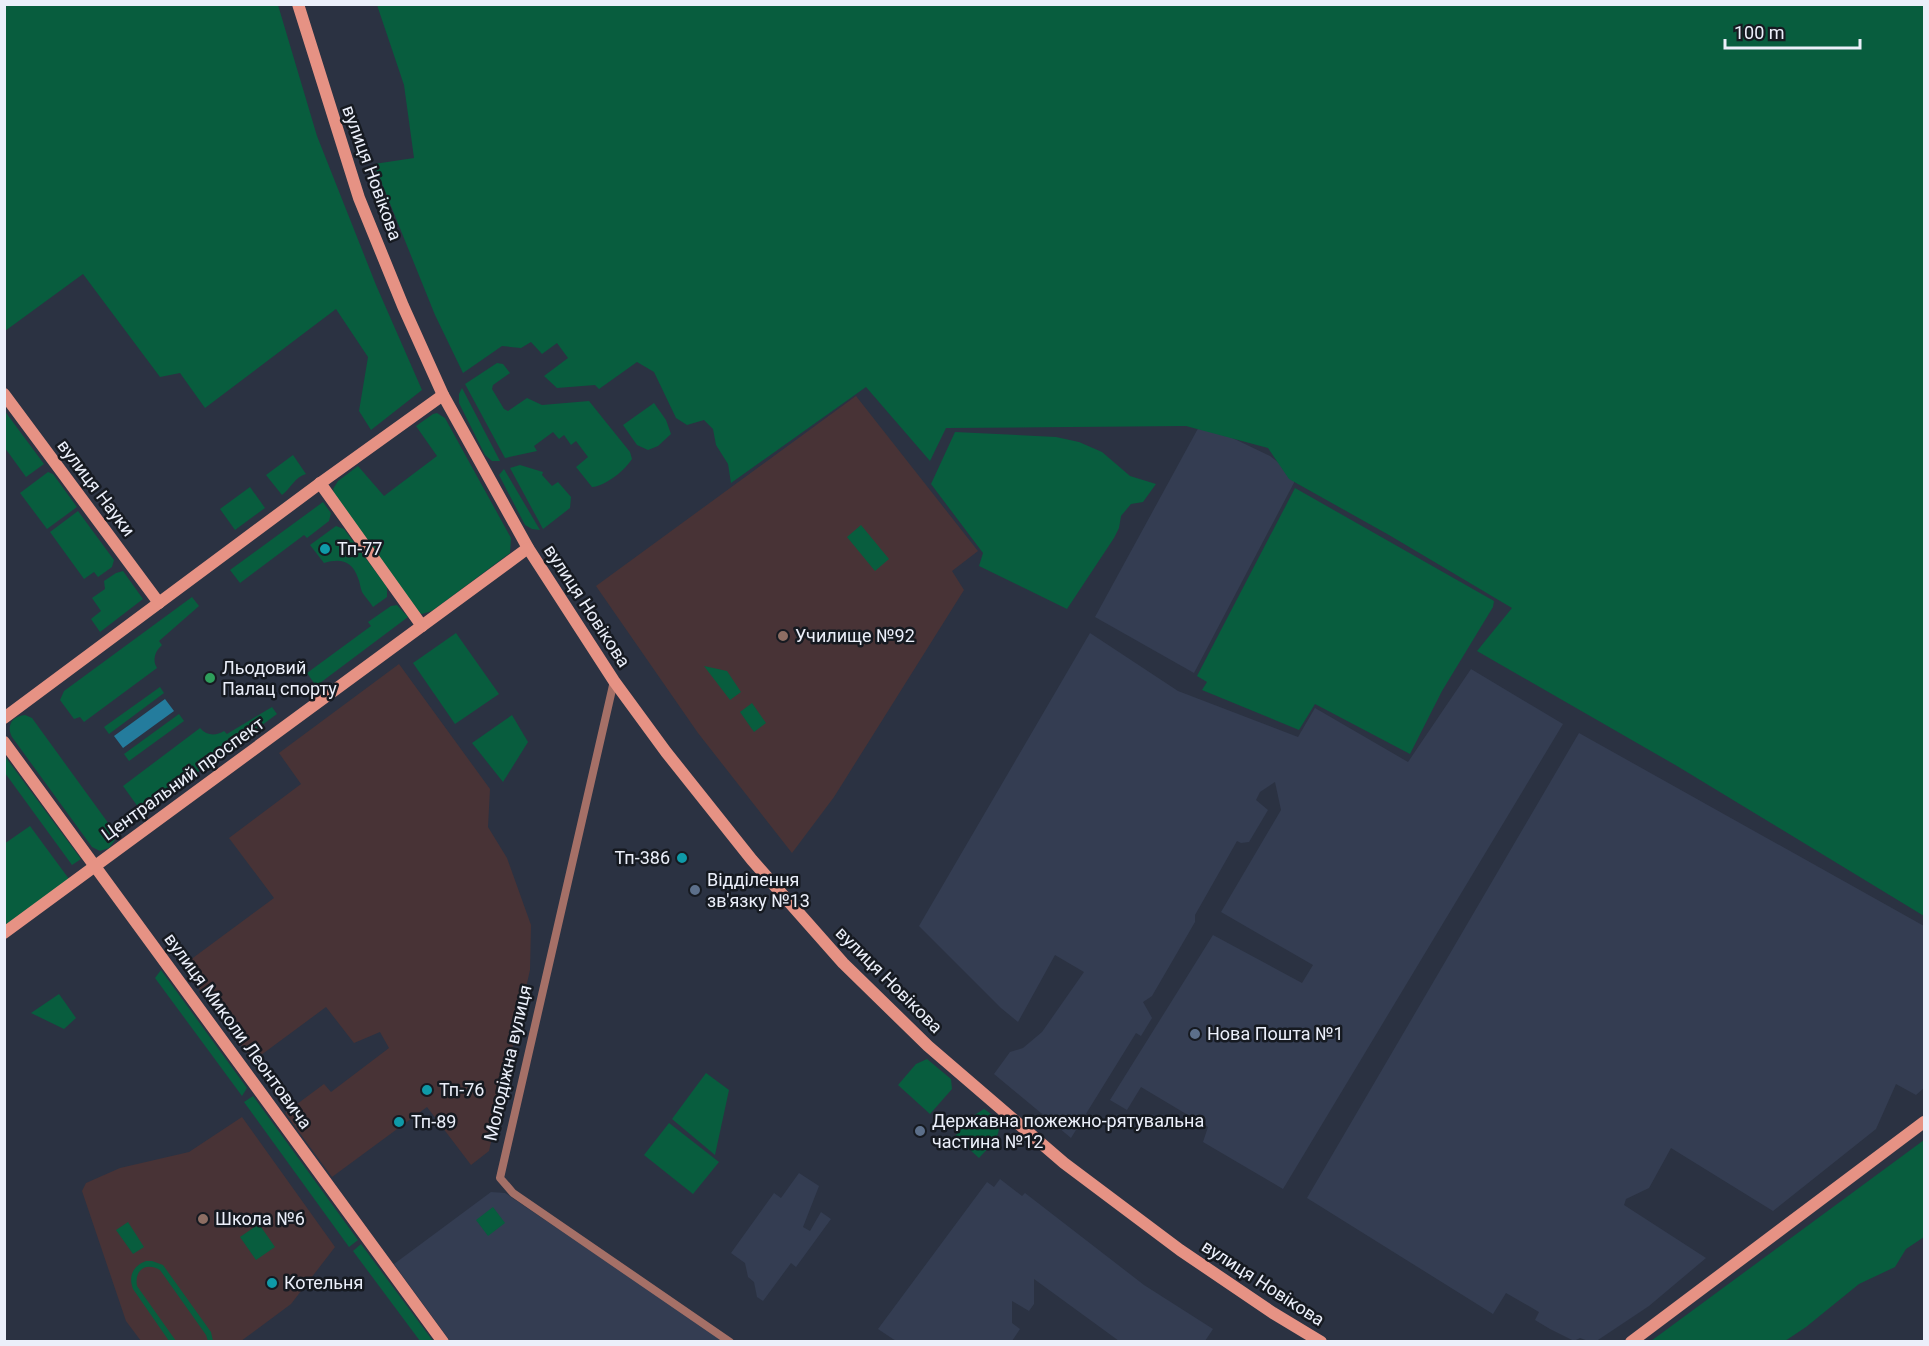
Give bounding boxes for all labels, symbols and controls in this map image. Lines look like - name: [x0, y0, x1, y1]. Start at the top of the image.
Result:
- scale bar: [1725, 12, 1860, 50]
- text: 100 m: [1734, 22, 1785, 43]
- street label: вулиця Новікова: [338, 103, 407, 243]
- street label: вулиця Науки: [53, 435, 140, 540]
- place label: Тп-77: [337, 538, 382, 559]
- street label: вулиця Новікова: [540, 540, 635, 671]
- marker: Тп-77: [318, 542, 332, 556]
- place label: Училище №92: [795, 625, 915, 646]
- marker: Училище №92: [776, 629, 790, 643]
- place label: Льодовий Палац спорту: [222, 657, 337, 699]
- marker: Льодовий Палац спорту: [203, 671, 217, 685]
- street label: Центральний проспект: [97, 712, 268, 845]
- place label: Тп-386: [615, 847, 670, 868]
- marker: Тп-386: [675, 851, 689, 865]
- place label: Відділення зв'язку №13: [707, 869, 810, 911]
- marker: Відділення зв'язку №13: [688, 883, 702, 897]
- street label: вулиця Новікова: [832, 922, 947, 1037]
- street label: вулиця Миколи Леонтовича: [160, 929, 317, 1133]
- street label: Молодіжна вулиця: [479, 983, 536, 1143]
- place label: Нова Пошта №1: [1207, 1023, 1344, 1044]
- marker: Нова Пошта №1: [1188, 1027, 1202, 1041]
- place label: Тп-76: [439, 1079, 484, 1100]
- marker: Тп-76: [420, 1083, 434, 1097]
- place label: Державна пожежно-рятувальна частина №12: [932, 1110, 1204, 1152]
- place label: Тп-89: [411, 1111, 456, 1132]
- marker: Тп-89: [392, 1115, 406, 1129]
- marker: Державна пожежно-рятувальна частина №12: [913, 1124, 927, 1138]
- place label: Школа №6: [215, 1208, 305, 1229]
- marker: Школа №6: [196, 1212, 210, 1226]
- street label: вулиця Новікова: [1198, 1235, 1329, 1330]
- place label: Котельня: [284, 1272, 363, 1293]
- marker: Котельня: [265, 1276, 279, 1290]

